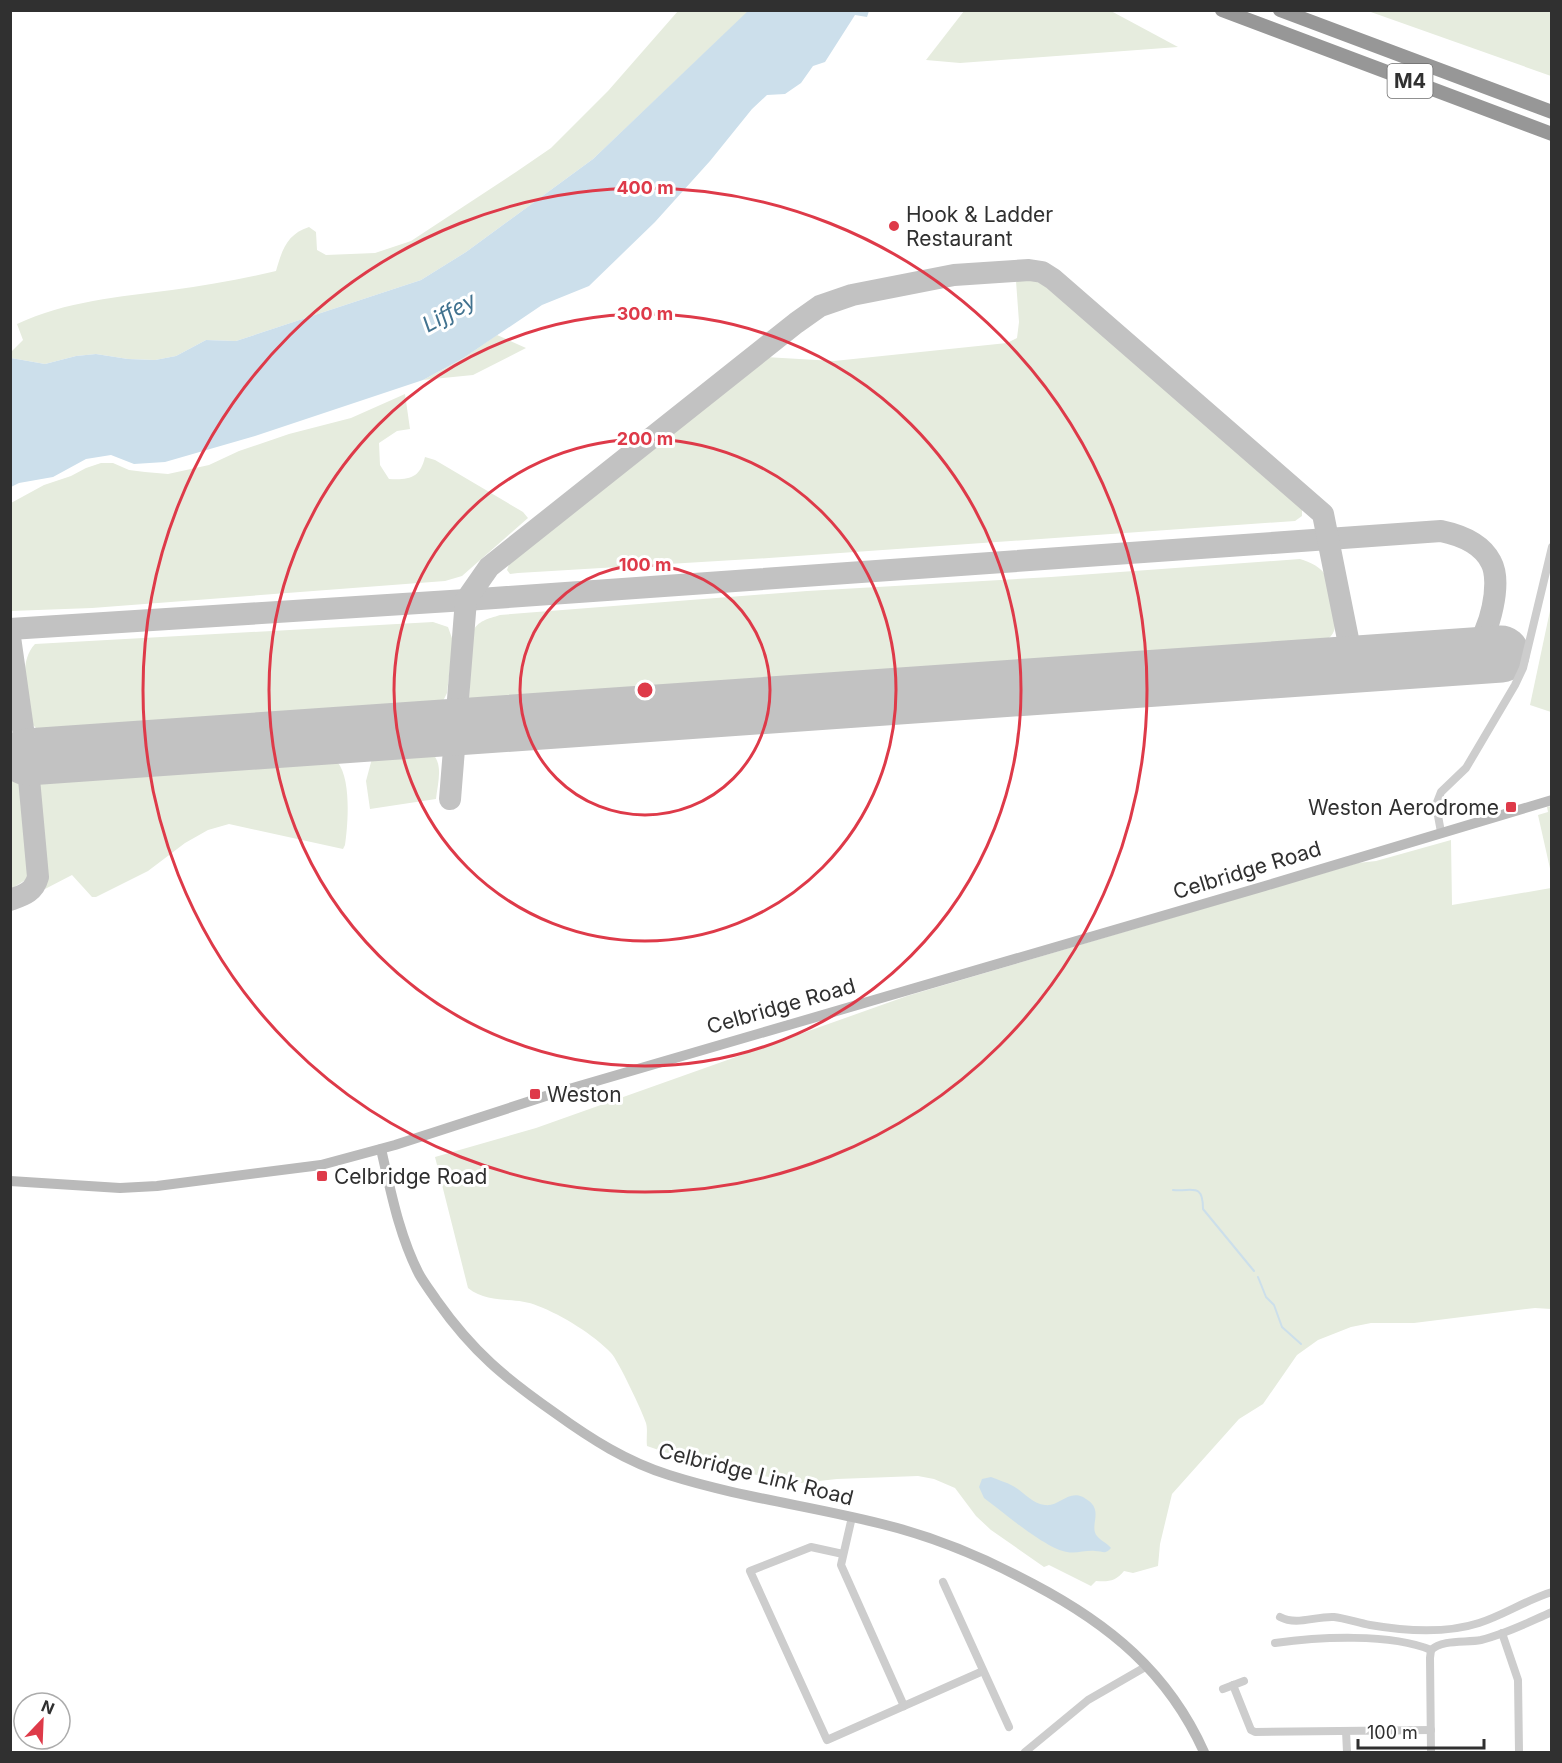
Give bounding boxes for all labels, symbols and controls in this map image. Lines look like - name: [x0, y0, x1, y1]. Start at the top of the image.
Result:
- road number: M4: [1388, 64, 1432, 98]
- text: 400 m: [616, 177, 674, 198]
- place label: Hook & Ladder Restaurant: [906, 202, 1053, 251]
- marker: Hook & Ladder Restaurant: [887, 219, 901, 233]
- water label: Liffey: [418, 286, 481, 337]
- text: 300 m: [617, 303, 673, 324]
- text: 200 m: [617, 428, 673, 449]
- text: 100 m: [619, 554, 671, 575]
- centre of rings: [635, 680, 655, 700]
- place label: Weston Aerodrome: [1308, 795, 1499, 820]
- marker: Weston Aerodrome: [1504, 800, 1518, 814]
- street label: Celbridge Road: [1170, 836, 1324, 904]
- street label: Celbridge Road: [704, 973, 858, 1039]
- place label: Weston: [547, 1082, 622, 1107]
- marker: Weston: [528, 1087, 542, 1101]
- place label: Celbridge Road: [334, 1164, 487, 1189]
- marker: Celbridge Road: [315, 1169, 329, 1183]
- street label: Celbridge Link Road: [656, 1438, 856, 1510]
- north arrow: [12, 1691, 72, 1751]
- text: N: [38, 1696, 57, 1719]
- scale bar: [1358, 1712, 1484, 1750]
- text: 100 m: [1367, 1722, 1418, 1743]

